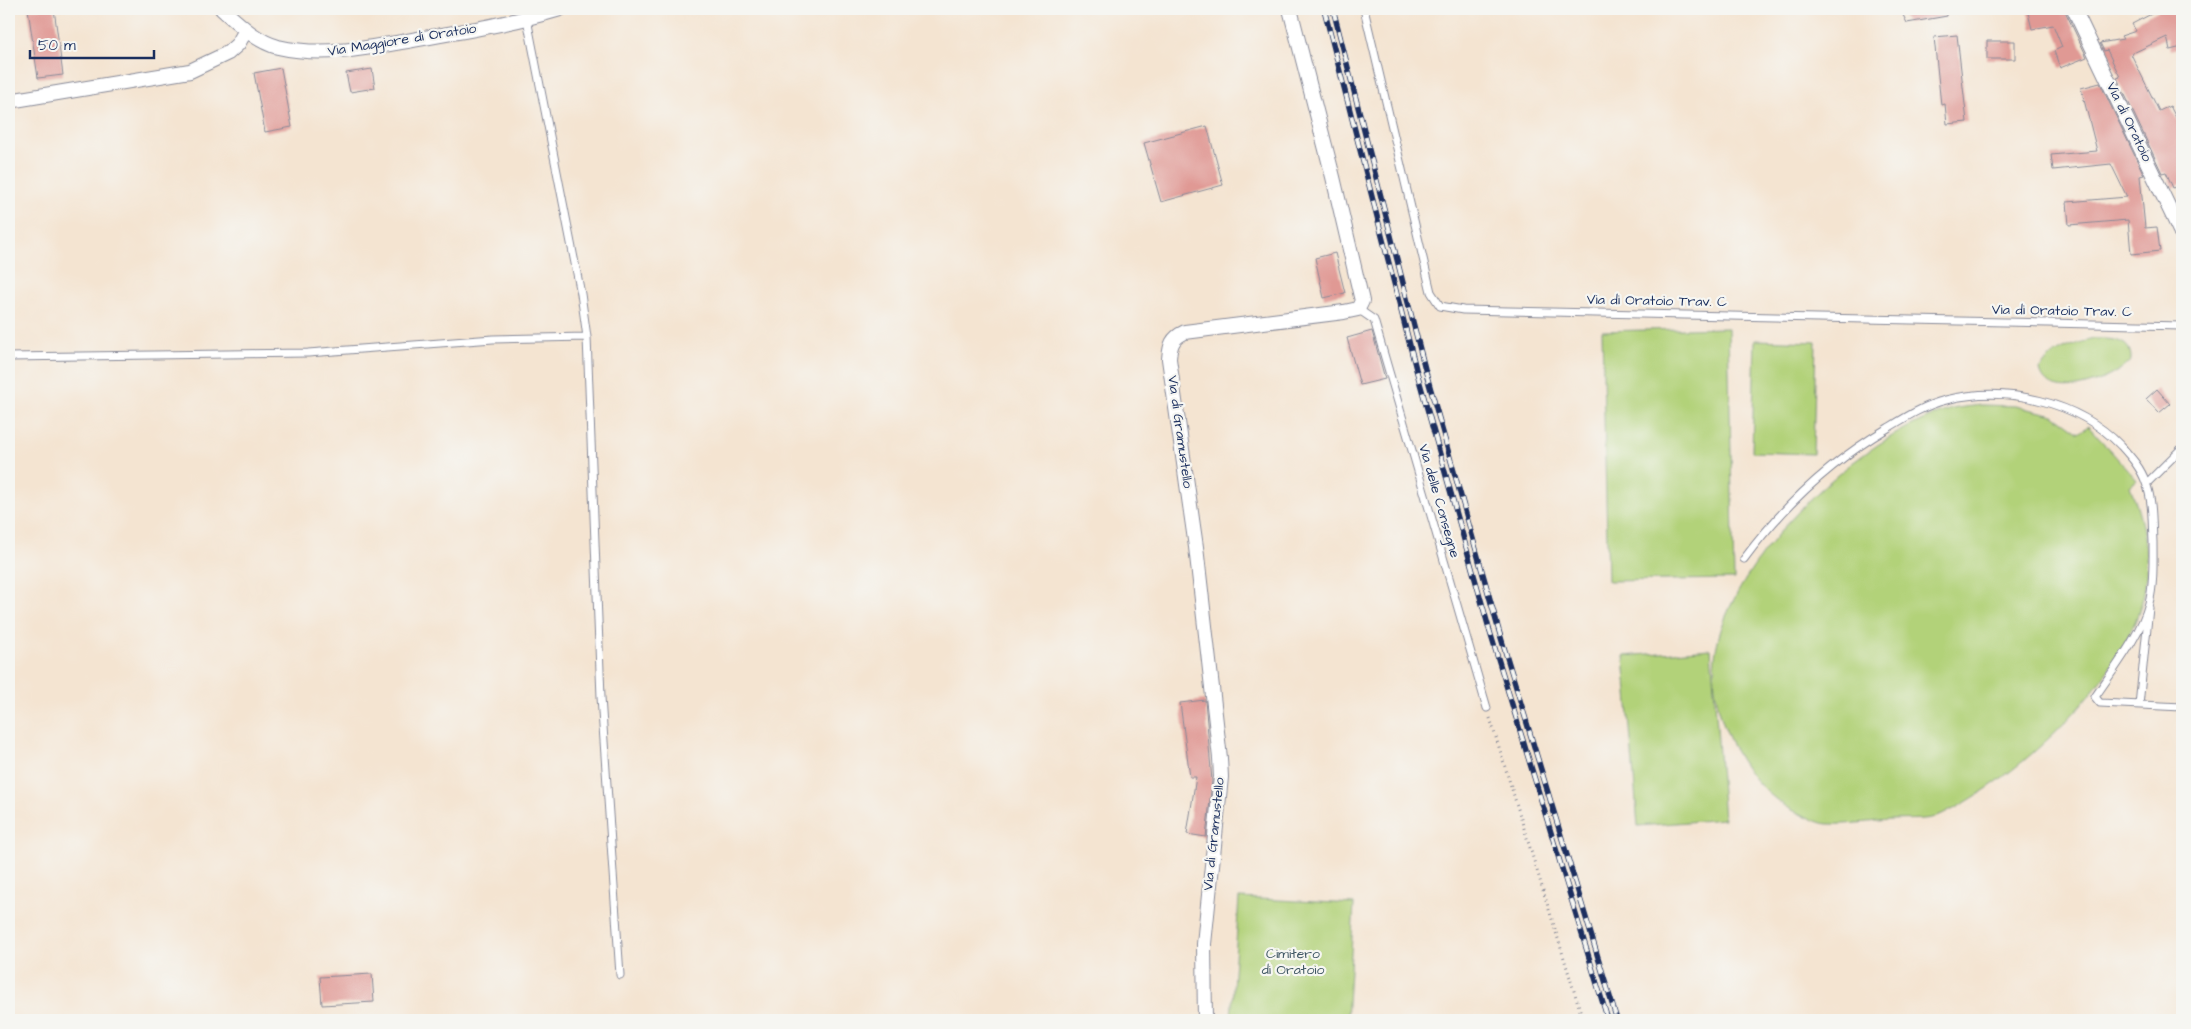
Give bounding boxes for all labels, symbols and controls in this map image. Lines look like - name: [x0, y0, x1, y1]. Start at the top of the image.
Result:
- street label: Via Maggiore di Oratoio: [326, 18, 478, 62]
- scale bar: [30, 28, 154, 60]
- text: 50 m: [38, 35, 76, 56]
- street label: Via di Oratoio: [2101, 79, 2157, 165]
- street label: Via di Oratoio Trav. C: [1587, 290, 1727, 312]
- street label: Via di Oratoio Trav. C: [1992, 300, 2132, 322]
- street label: Via di Gramustello: [1162, 374, 1198, 490]
- street label: Via delle Consegne: [1413, 442, 1465, 560]
- street label: Via di Gramustello: [1198, 776, 1230, 892]
- park label: Cimitero di Oratoio: [1262, 944, 1324, 980]

